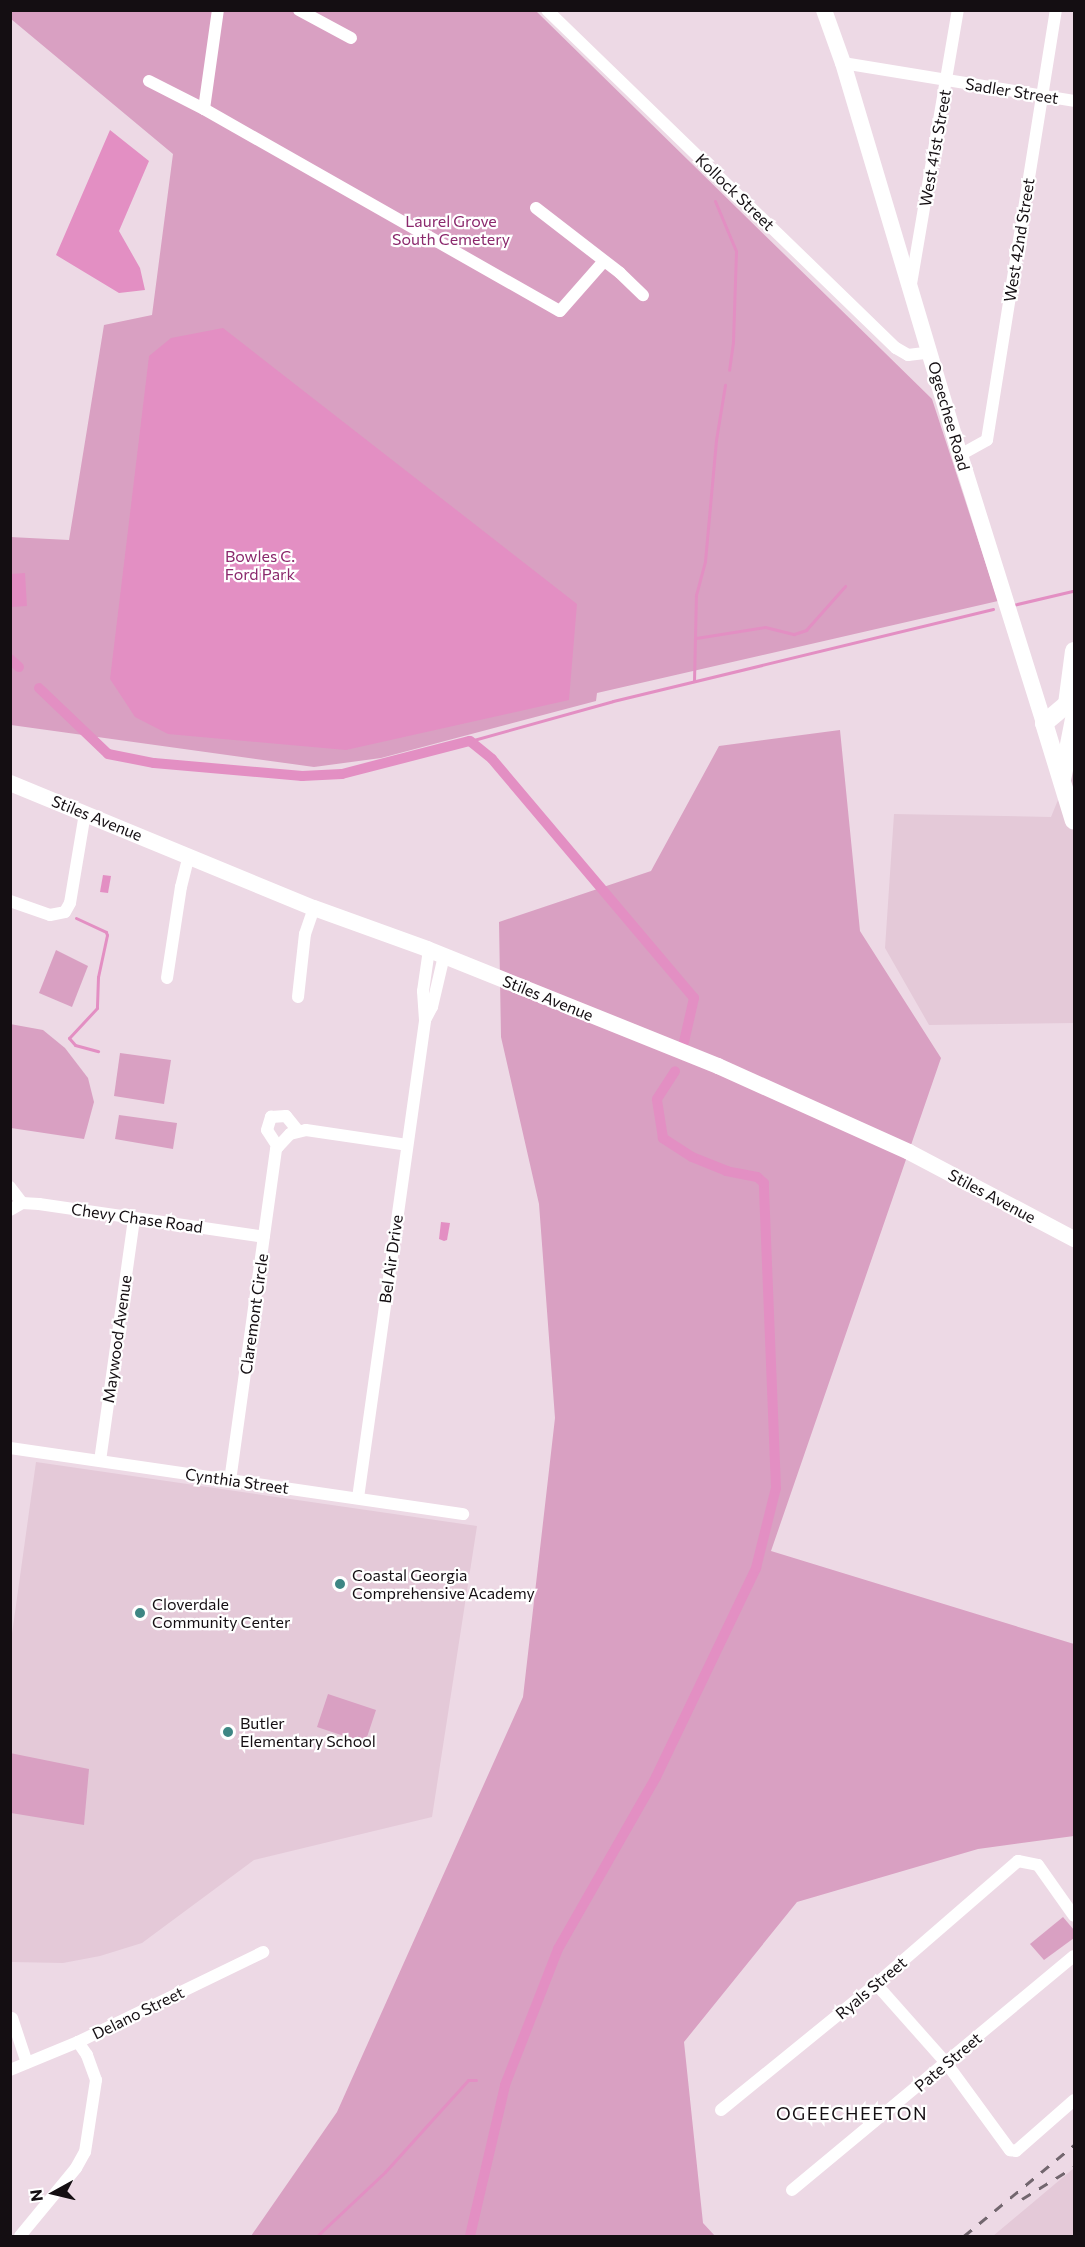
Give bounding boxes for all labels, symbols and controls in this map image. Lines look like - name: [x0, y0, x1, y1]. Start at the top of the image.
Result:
- street label: Sadler Street: [964, 74, 1060, 108]
- street label: West 41st Street: [915, 88, 955, 208]
- street label: Kollock Street: [692, 150, 778, 234]
- street label: West 42nd Street: [1000, 177, 1038, 303]
- park label: Laurel Grove South Cemetery: [392, 211, 510, 249]
- street label: Ogeechee Road: [924, 359, 974, 473]
- park label: Bowles C. Ford Park: [225, 546, 295, 584]
- street label: Stiles Avenue: [49, 791, 145, 845]
- street label: Stiles Avenue: [500, 971, 596, 1025]
- street label: Stiles Avenue: [945, 1165, 1039, 1227]
- street label: Chevy Chase Road: [70, 1199, 204, 1237]
- street label: Bel Air Drive: [375, 1214, 407, 1304]
- street label: Claremont Circle: [236, 1252, 272, 1376]
- street label: Maywood Avenue: [99, 1274, 135, 1404]
- street label: Cynthia Street: [184, 1464, 290, 1498]
- place label: Coastal Georgia Comprehensive Academy: [352, 1565, 535, 1603]
- marker: Coastal Georgia Comprehensive Academy: [333, 1577, 347, 1591]
- place label: Cloverdale Community Center: [152, 1594, 290, 1632]
- marker: Cloverdale Community Center: [133, 1606, 147, 1620]
- place label: Butler Elementary School: [240, 1713, 376, 1751]
- marker: Butler Elementary School: [221, 1725, 235, 1739]
- street label: Ryals Street: [832, 1953, 910, 2023]
- street label: Delano Street: [89, 1983, 187, 2043]
- street label: Pate Street: [911, 2028, 985, 2096]
- district label: OGEECHEETON: [776, 2102, 928, 2124]
- north arrow: [24, 2163, 84, 2223]
- text: N: [25, 2188, 46, 2203]

